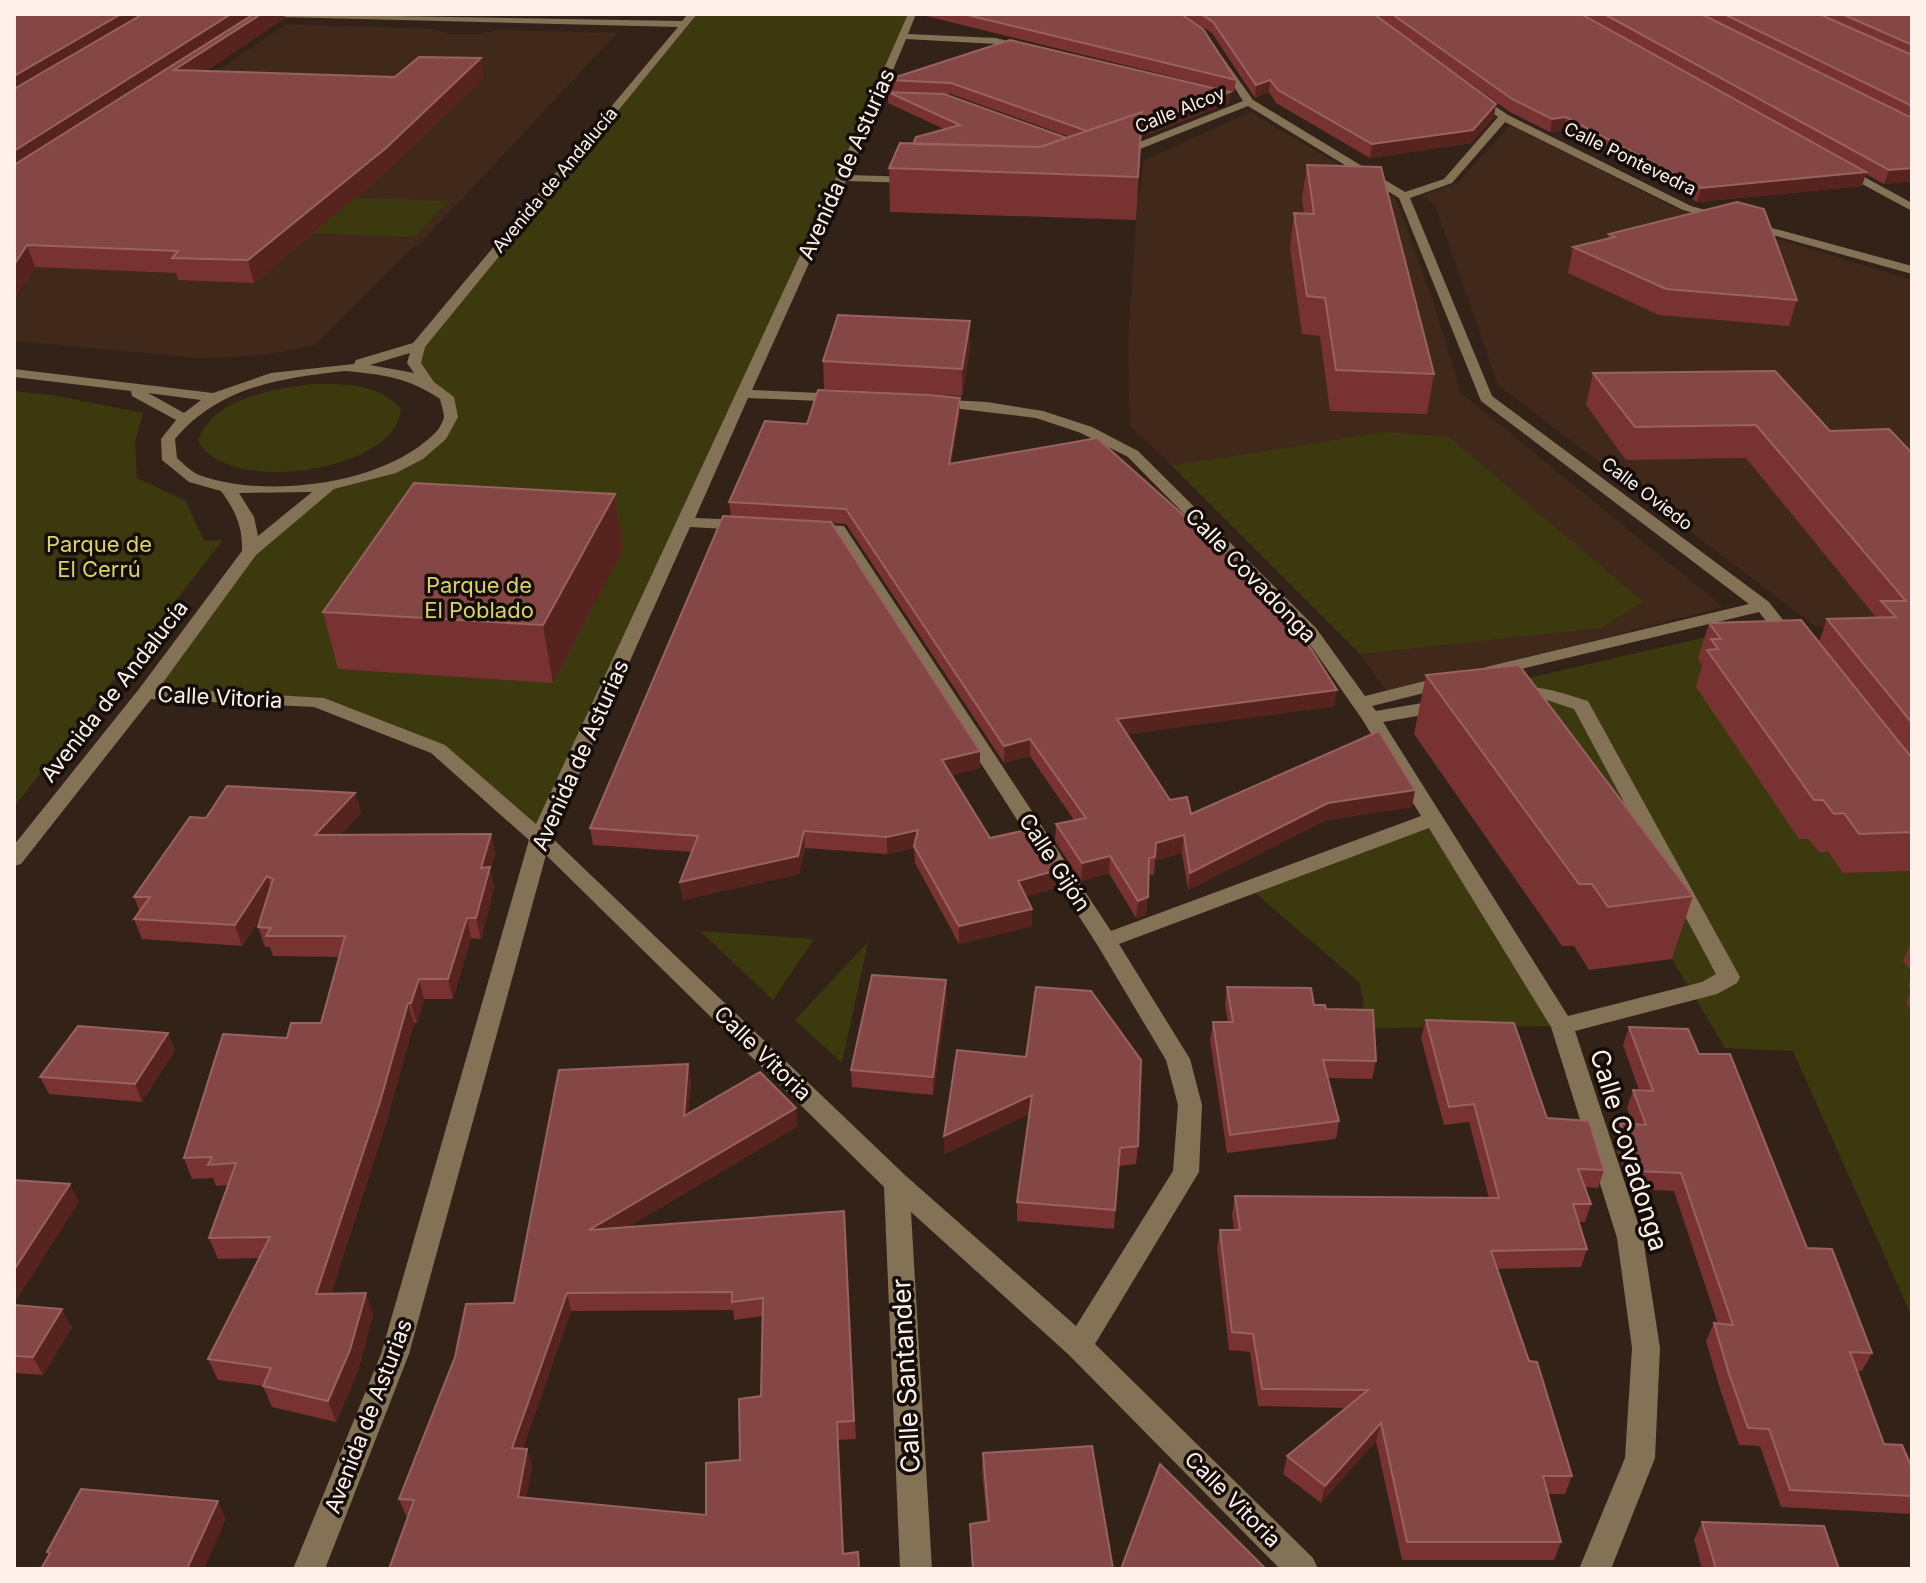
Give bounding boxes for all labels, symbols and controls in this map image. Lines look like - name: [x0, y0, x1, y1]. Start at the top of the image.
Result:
- street label: Avenida de Asturias: [792, 65, 900, 263]
- street label: Calle Alcoy: [1132, 82, 1228, 137]
- street label: Avenida de Andalucía: [488, 103, 622, 257]
- street label: Calle Pontevedra: [1561, 117, 1700, 200]
- street label: Calle Oviedo: [1598, 453, 1697, 535]
- street label: Calle Covadonga: [1180, 502, 1322, 648]
- park label: Parque de El Cerrú: [46, 531, 152, 582]
- park label: Parque de El Poblado: [424, 572, 534, 623]
- street label: Avenida de Andalucía: [35, 595, 193, 787]
- street label: Avenida de Asturias: [526, 656, 634, 854]
- street label: Calle Vitoria: [157, 681, 283, 713]
- street label: Calle Gijón: [1014, 808, 1096, 916]
- street label: Calle Vitoria: [709, 1000, 817, 1106]
- street label: Calle Covadonga: [1584, 1045, 1675, 1254]
- street label: Calle Santander: [885, 1278, 926, 1474]
- street label: Avenida de Asturias: [319, 1315, 417, 1517]
- street label: Calle Vitoria: [1180, 1446, 1286, 1552]

